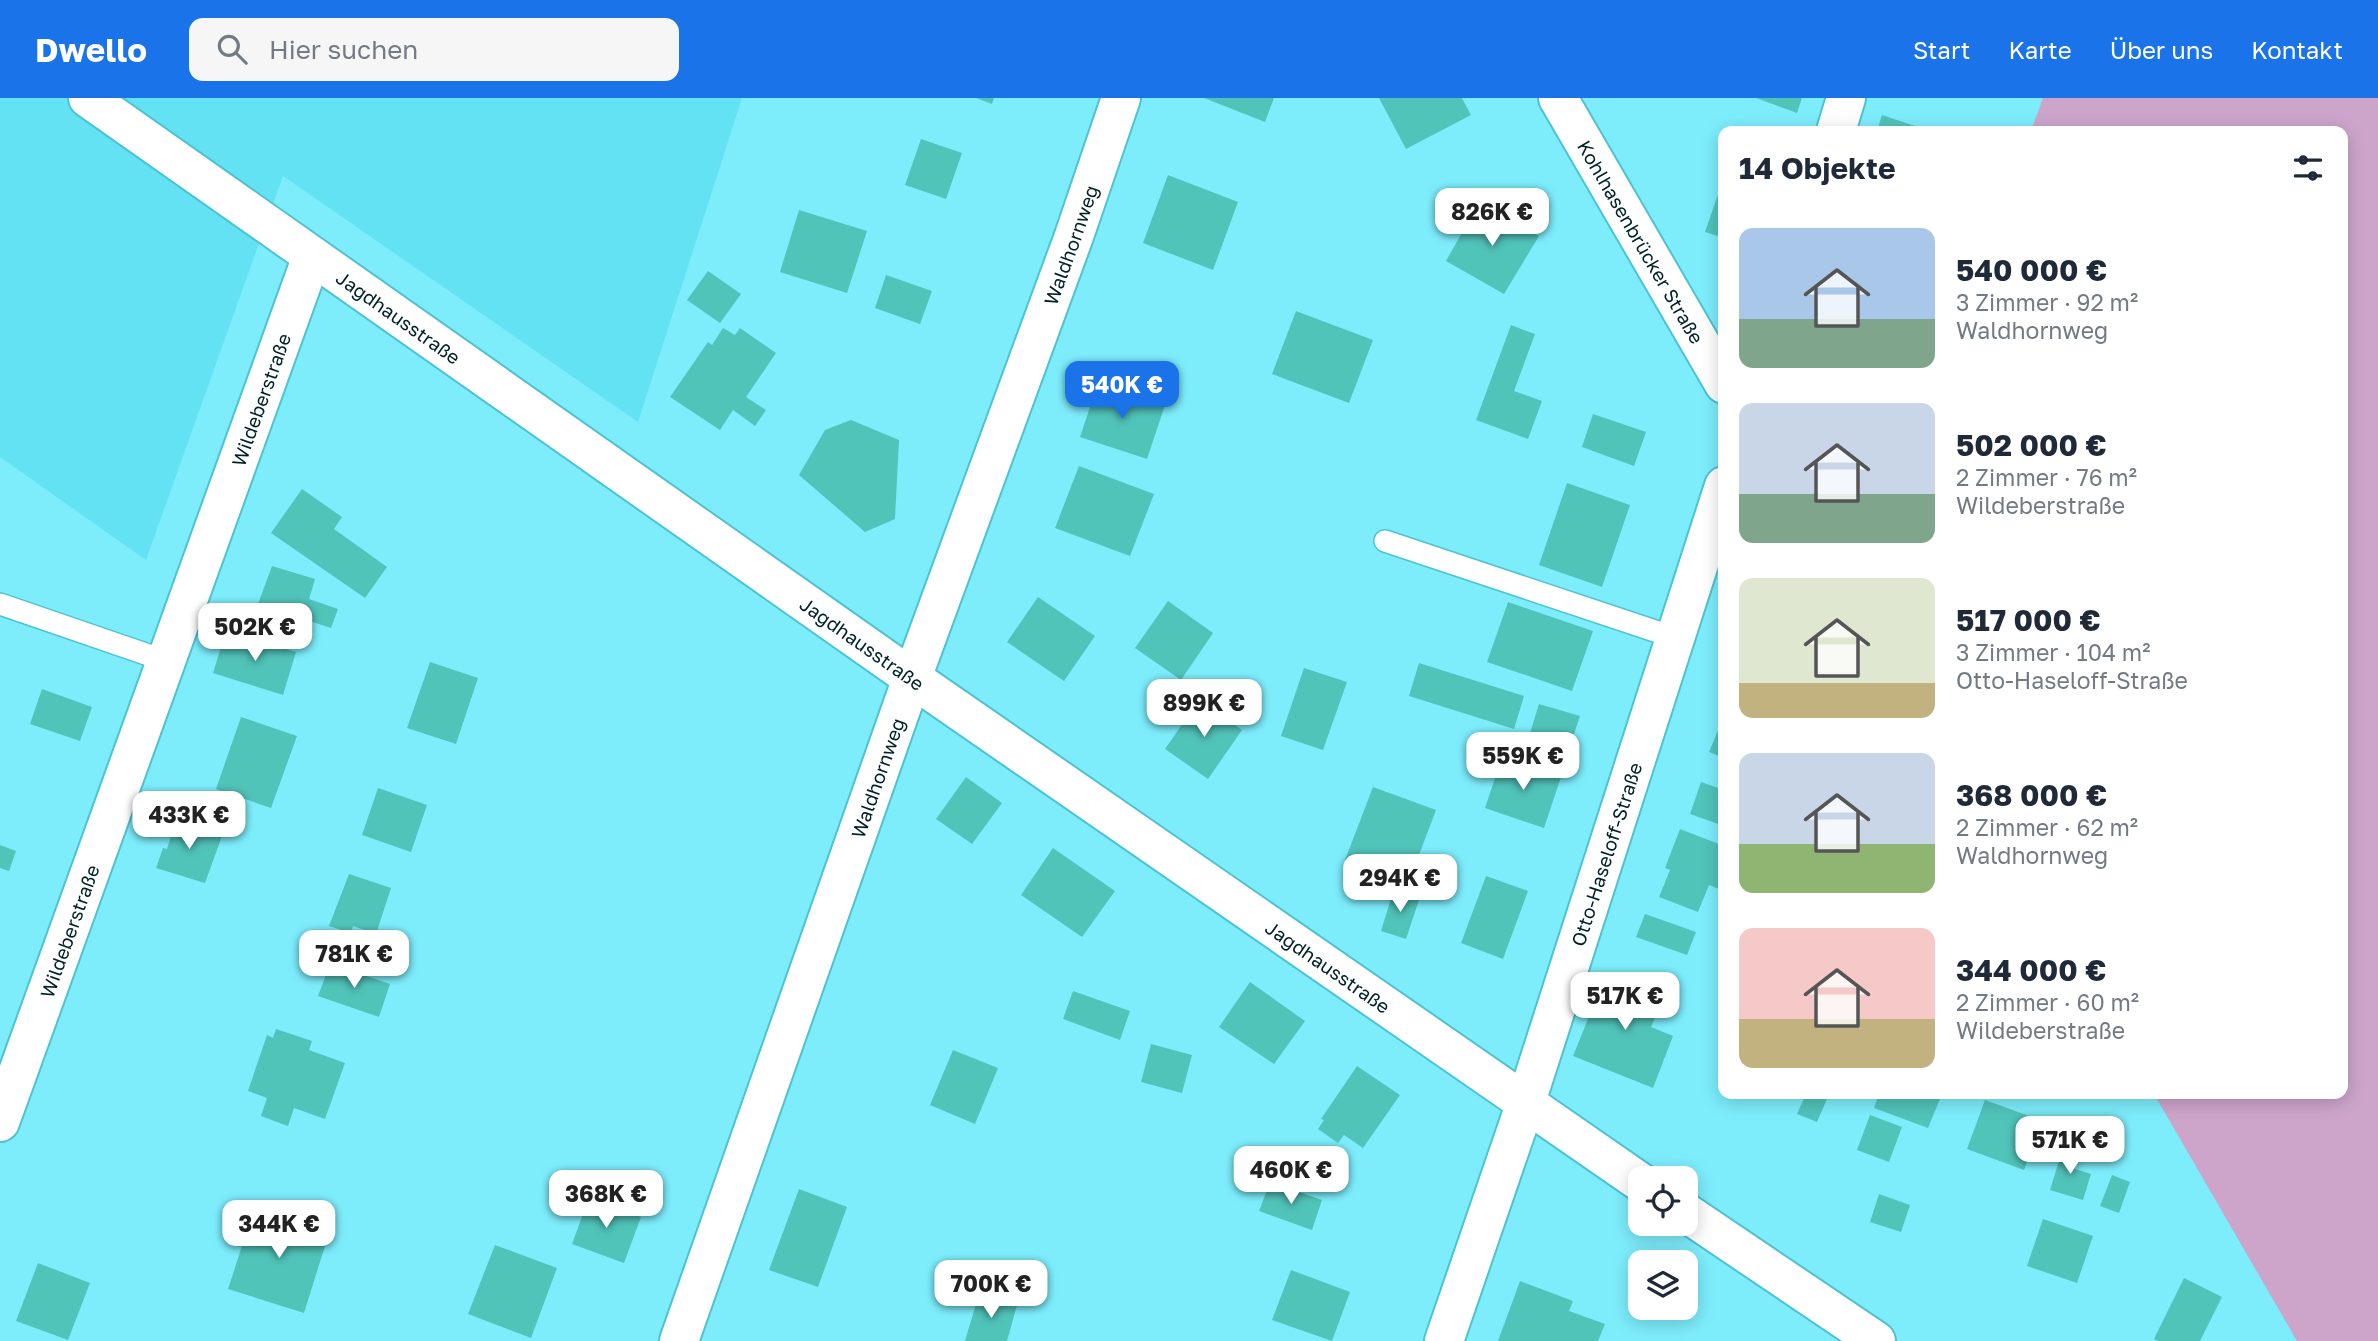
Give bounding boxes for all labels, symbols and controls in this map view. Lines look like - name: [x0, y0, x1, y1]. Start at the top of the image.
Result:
- search box: [189, 18, 679, 81]
- text: Dwello: [35, 30, 147, 69]
- icon: search: [213, 30, 251, 68]
- text: Hier suchen: [269, 34, 418, 65]
- text: Start: [1913, 35, 1970, 64]
- text: Karte: [2008, 35, 2072, 64]
- text: Über uns: [2110, 35, 2213, 64]
- text: Kontakt: [2251, 35, 2343, 64]
- street label: Kohlhasenbrücker Straße: [1573, 136, 1709, 347]
- icon: filters: [2289, 149, 2327, 187]
- text: 14 Objekte: [1739, 150, 1896, 186]
- street label: Waldhornweg: [1038, 182, 1102, 308]
- pin: 826K €: [1435, 188, 1549, 248]
- text: 826K €: [1451, 197, 1533, 225]
- text: 540 000 €: [1956, 252, 2107, 288]
- icon: home: [1795, 256, 1879, 340]
- street label: Jagdhausstraße: [332, 265, 465, 368]
- text: 3 Zimmer · 92 m²: [1956, 288, 2138, 316]
- text: Waldhornweg: [1956, 316, 2108, 344]
- street label: Wildeberstraße: [226, 330, 295, 469]
- pin: 540K €: [1065, 362, 1179, 421]
- text: 540K €: [1081, 370, 1163, 398]
- text: 502 000 €: [1956, 427, 2107, 463]
- icon: home: [1795, 431, 1879, 515]
- text: 2 Zimmer · 76 m²: [1956, 463, 2137, 491]
- text: Wildeberstraße: [1956, 491, 2125, 519]
- street label: Jagdhausstraße: [796, 592, 929, 695]
- text: 517 000 €: [1956, 602, 2101, 638]
- pin: 502K €: [198, 603, 312, 663]
- icon: home: [1795, 606, 1879, 690]
- text: 502K €: [214, 612, 296, 640]
- text: 3 Zimmer · 104 m²: [1956, 638, 2150, 666]
- text: Otto-Haseloff-Straße: [1956, 666, 2188, 694]
- pin: 899K €: [1147, 680, 1261, 739]
- text: 899K €: [1163, 688, 1245, 716]
- street label: Waldhornweg: [845, 715, 909, 841]
- pin: 559K €: [1466, 732, 1580, 792]
- text: 559K €: [1482, 741, 1564, 769]
- street label: Otto-Haseloff-Straße: [1565, 759, 1646, 949]
- text: 368 000 €: [1956, 777, 2107, 813]
- icon: home: [1795, 781, 1879, 865]
- pin: 433K €: [132, 792, 246, 851]
- text: 433K €: [148, 800, 230, 828]
- text: 2 Zimmer · 62 m²: [1956, 813, 2138, 841]
- text: Waldhornweg: [1956, 841, 2108, 869]
- pin: 294K €: [1343, 854, 1457, 914]
- street label: Wildeberstraße: [34, 861, 103, 1001]
- text: 294K €: [1359, 863, 1441, 891]
- street label: Jagdhausstraße: [1262, 915, 1395, 1017]
- pin: 781K €: [297, 930, 411, 990]
- text: 781K €: [315, 939, 393, 967]
- text: 344 000 €: [1956, 952, 2106, 988]
- icon: home: [1795, 956, 1879, 1040]
- pin: 517K €: [1568, 972, 1682, 1032]
- text: 517K €: [1586, 981, 1664, 1009]
- text: 2 Zimmer · 60 m²: [1956, 988, 2139, 1016]
- text: Wildeberstraße: [1956, 1016, 2125, 1044]
- pin: 571K €: [2013, 1116, 2127, 1176]
- text: 571K €: [2031, 1125, 2109, 1153]
- pin: 460K €: [1234, 1146, 1348, 1206]
- text: 460K €: [1250, 1155, 1332, 1183]
- map controls: [1628, 1166, 1698, 1320]
- button: locate: [1628, 1166, 1698, 1236]
- pin: 368K €: [549, 1170, 663, 1230]
- text: 368K €: [565, 1179, 647, 1207]
- pin: 344K €: [222, 1200, 336, 1260]
- text: 344K €: [238, 1209, 320, 1237]
- button: layers: [1628, 1250, 1698, 1320]
- pin: 700K €: [934, 1260, 1048, 1320]
- text: 700K €: [950, 1269, 1032, 1297]

